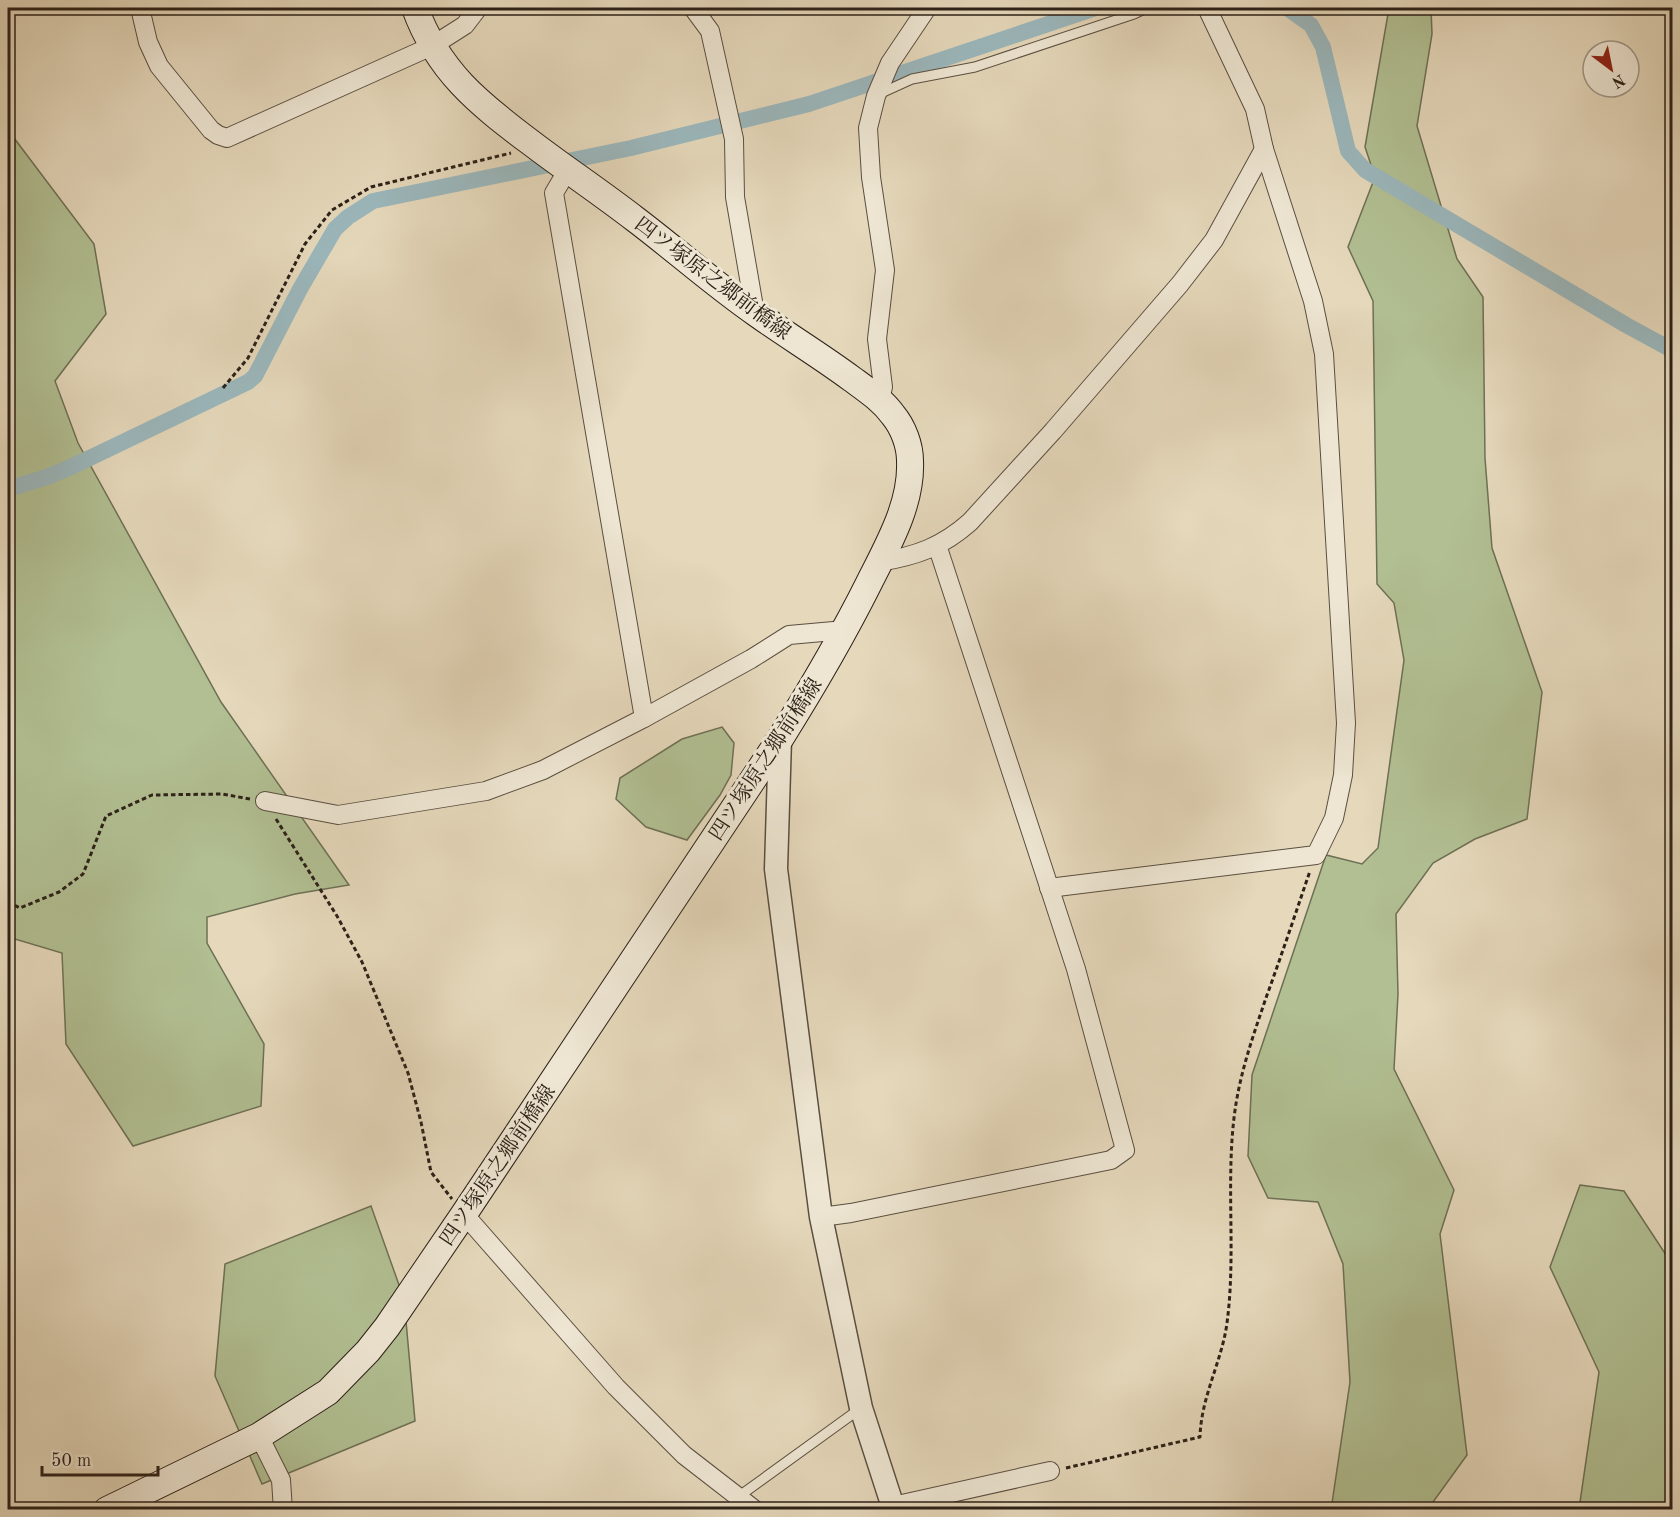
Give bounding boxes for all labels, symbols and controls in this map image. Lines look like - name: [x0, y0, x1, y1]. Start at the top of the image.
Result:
- north arrow: [1581, 39, 1641, 99]
- text: N: [1608, 70, 1627, 90]
- street label: 四ツ塚原之郷前橋線: [630, 212, 795, 344]
- street label: 四ツ塚原之郷前橋線: [704, 674, 827, 845]
- street label: 四ツ塚原之郷前橋線: [435, 1081, 560, 1250]
- scale bar: [42, 1439, 158, 1477]
- text: 50 m: [51, 1452, 91, 1470]

